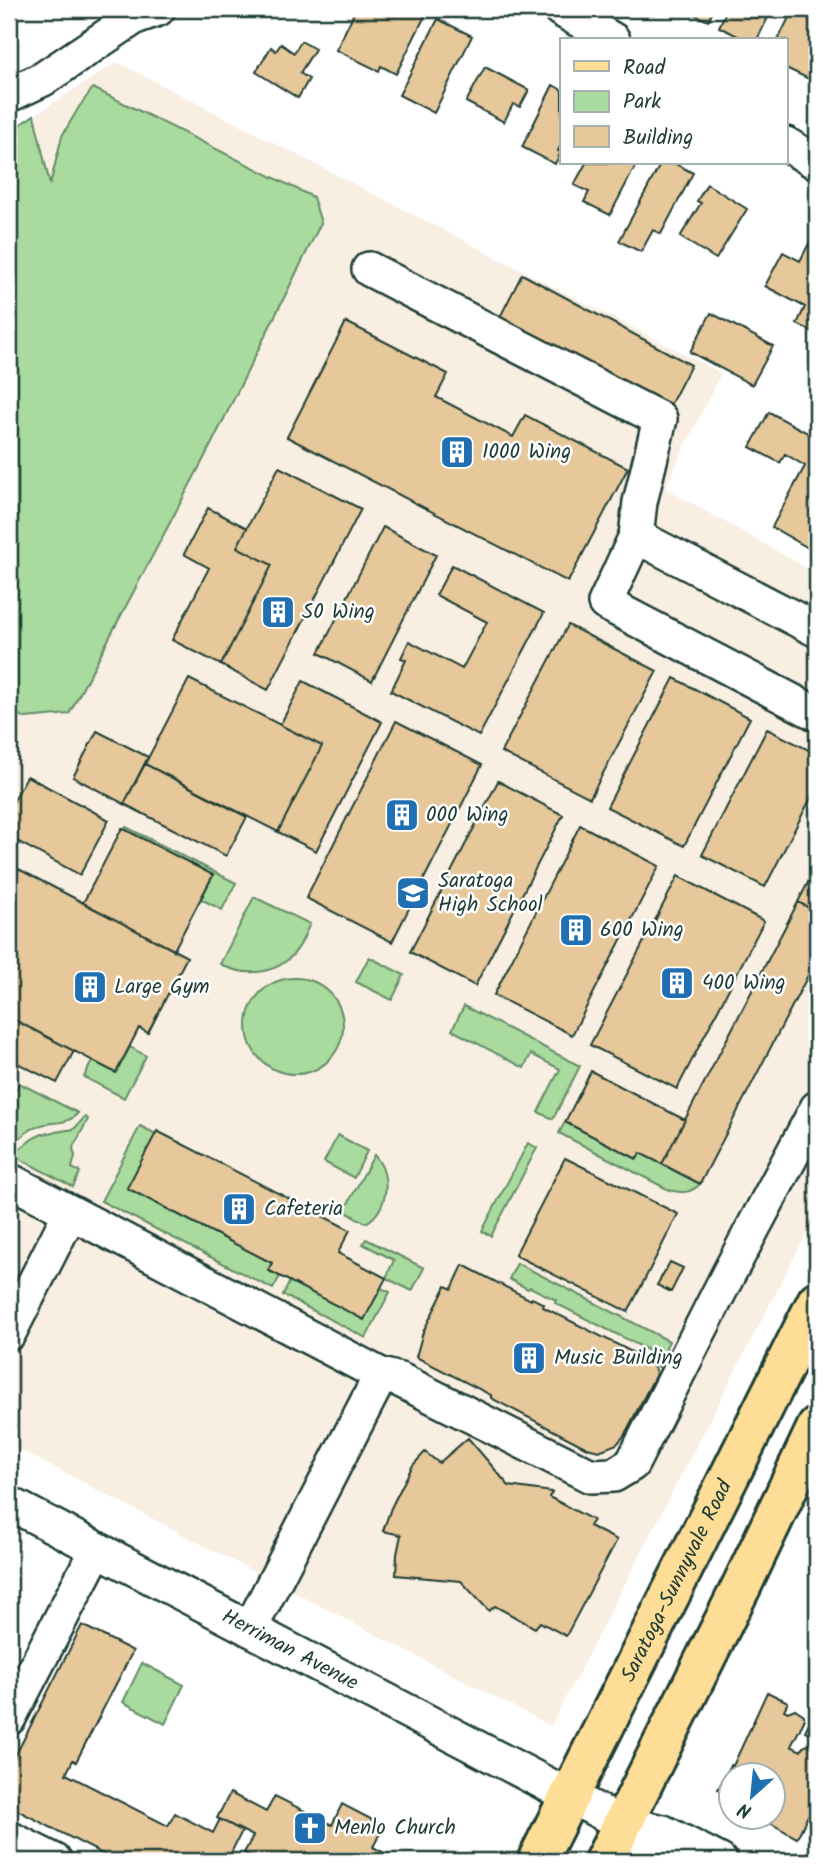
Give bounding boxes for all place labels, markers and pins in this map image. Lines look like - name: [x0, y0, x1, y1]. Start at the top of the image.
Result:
- building icon: 1000 Wing: [438, 433, 476, 471]
- place label: 1000 Wing: [482, 436, 571, 469]
- building icon: S0 Wing: [259, 593, 297, 631]
- place label: S0 Wing: [302, 596, 375, 629]
- building icon: 000 Wing: [383, 796, 421, 834]
- place label: 000 Wing: [426, 799, 509, 832]
- place label: Saratoga High School: [438, 865, 543, 922]
- school or university icon: Saratoga High School: [394, 874, 432, 912]
- building icon: 600 Wing: [557, 911, 595, 949]
- place label: 600 Wing: [600, 914, 684, 947]
- building icon: 400 Wing: [658, 964, 696, 1002]
- place label: 400 Wing: [702, 967, 786, 1000]
- building icon: Large Gym: [71, 968, 109, 1006]
- place label: Large Gym: [114, 971, 210, 1004]
- building icon: Cafeteria: [220, 1190, 258, 1228]
- place label: Cafeteria: [264, 1193, 343, 1226]
- building icon: Music Building: [510, 1339, 548, 1377]
- place label: Music Building: [554, 1342, 683, 1375]
- church icon: Menlo Church: [291, 1809, 329, 1847]
- place label: Menlo Church: [334, 1812, 456, 1845]

